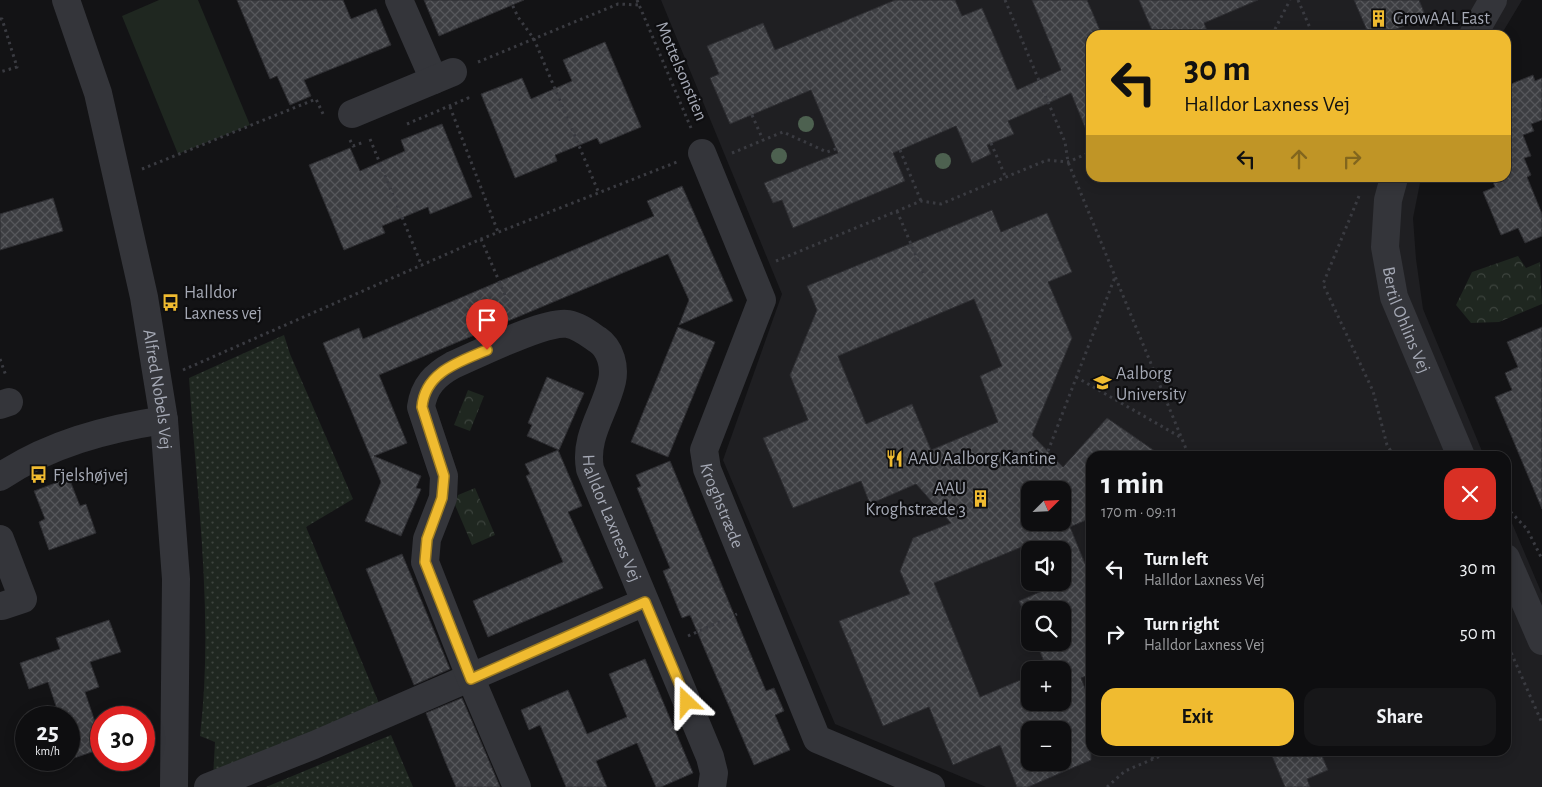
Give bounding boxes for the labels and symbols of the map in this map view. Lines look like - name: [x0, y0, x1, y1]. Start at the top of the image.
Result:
- building icon: GrowAAL East: [1369, 8, 1389, 28]
- place label: GrowAAL East: [1393, 10, 1490, 28]
- street label: Mottelsonstien: [652, 19, 710, 124]
- street label: Bertil Ohlins Vej: [1379, 265, 1433, 376]
- place label: Halldor Laxness vej: [184, 284, 262, 323]
- bus stop icon: Halldor Laxness vej: [160, 292, 180, 312]
- pin: [466, 299, 508, 350]
- street label: Alfred Nobels Vej: [139, 328, 174, 450]
- place label: Aalborg University: [1116, 365, 1187, 404]
- school or university icon: Aalborg University: [1092, 373, 1112, 393]
- restaurant icon: AAU Aalborg Kantine: [884, 448, 904, 468]
- place label: AAU Aalborg Kantine: [908, 450, 1056, 468]
- street label: Halldor Laxness Vej: [579, 454, 644, 585]
- street label: Kroghstræde: [696, 462, 746, 551]
- bus stop icon: Fjelshøjvej: [29, 465, 49, 485]
- place label: Fjelshøjvej: [53, 467, 128, 485]
- place label: AAU Kroghstræde 3: [865, 480, 966, 519]
- north arrow: [1021, 481, 1071, 531]
- building icon: AAU Kroghstræde 3: [970, 488, 990, 508]
- position arrow: [660, 675, 712, 727]
- speed limit sign: 30: [90, 706, 155, 771]

